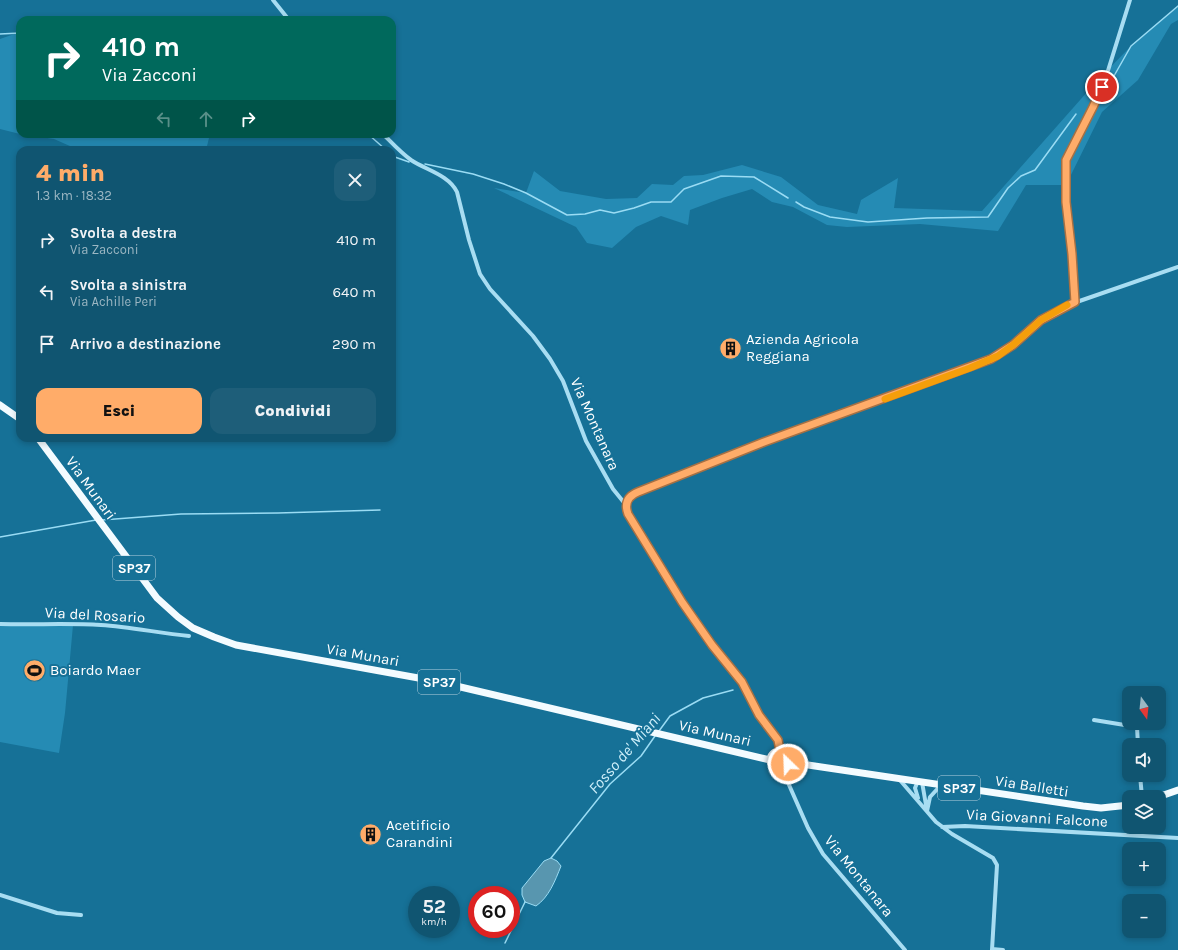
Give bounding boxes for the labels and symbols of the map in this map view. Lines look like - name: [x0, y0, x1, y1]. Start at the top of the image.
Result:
- pin: [1085, 70, 1119, 104]
- place label: Azienda Agricola Reggiana: [746, 330, 859, 365]
- building icon: Azienda Agricola Reggiana: [718, 335, 744, 361]
- street label: Via Montanara: [567, 375, 623, 473]
- street label: Via Munari: [62, 453, 120, 523]
- road number: SP37: [113, 556, 155, 580]
- street label: Via del Rosario: [44, 603, 146, 627]
- street label: Via Munari: [325, 640, 401, 670]
- sports icon: Boiardo Maer: [21, 657, 47, 683]
- place label: Boiardo Maer: [50, 661, 141, 679]
- road number: SP37: [418, 670, 460, 694]
- north arrow: [1122, 686, 1166, 730]
- water label: Fosso de' Miani: [584, 709, 664, 797]
- street label: Via Munari: [677, 716, 753, 750]
- position arrow: [767, 743, 809, 785]
- street label: Via Balletti: [994, 771, 1070, 801]
- road number: SP37: [938, 776, 980, 800]
- street label: Via Giovanni Falcone: [966, 805, 1108, 831]
- place label: Acetificio Carandini: [386, 816, 453, 851]
- building icon: Acetificio Carandini: [358, 821, 384, 847]
- street label: Via Montanara: [821, 832, 897, 920]
- speed limit sign: 60: [468, 886, 520, 938]

